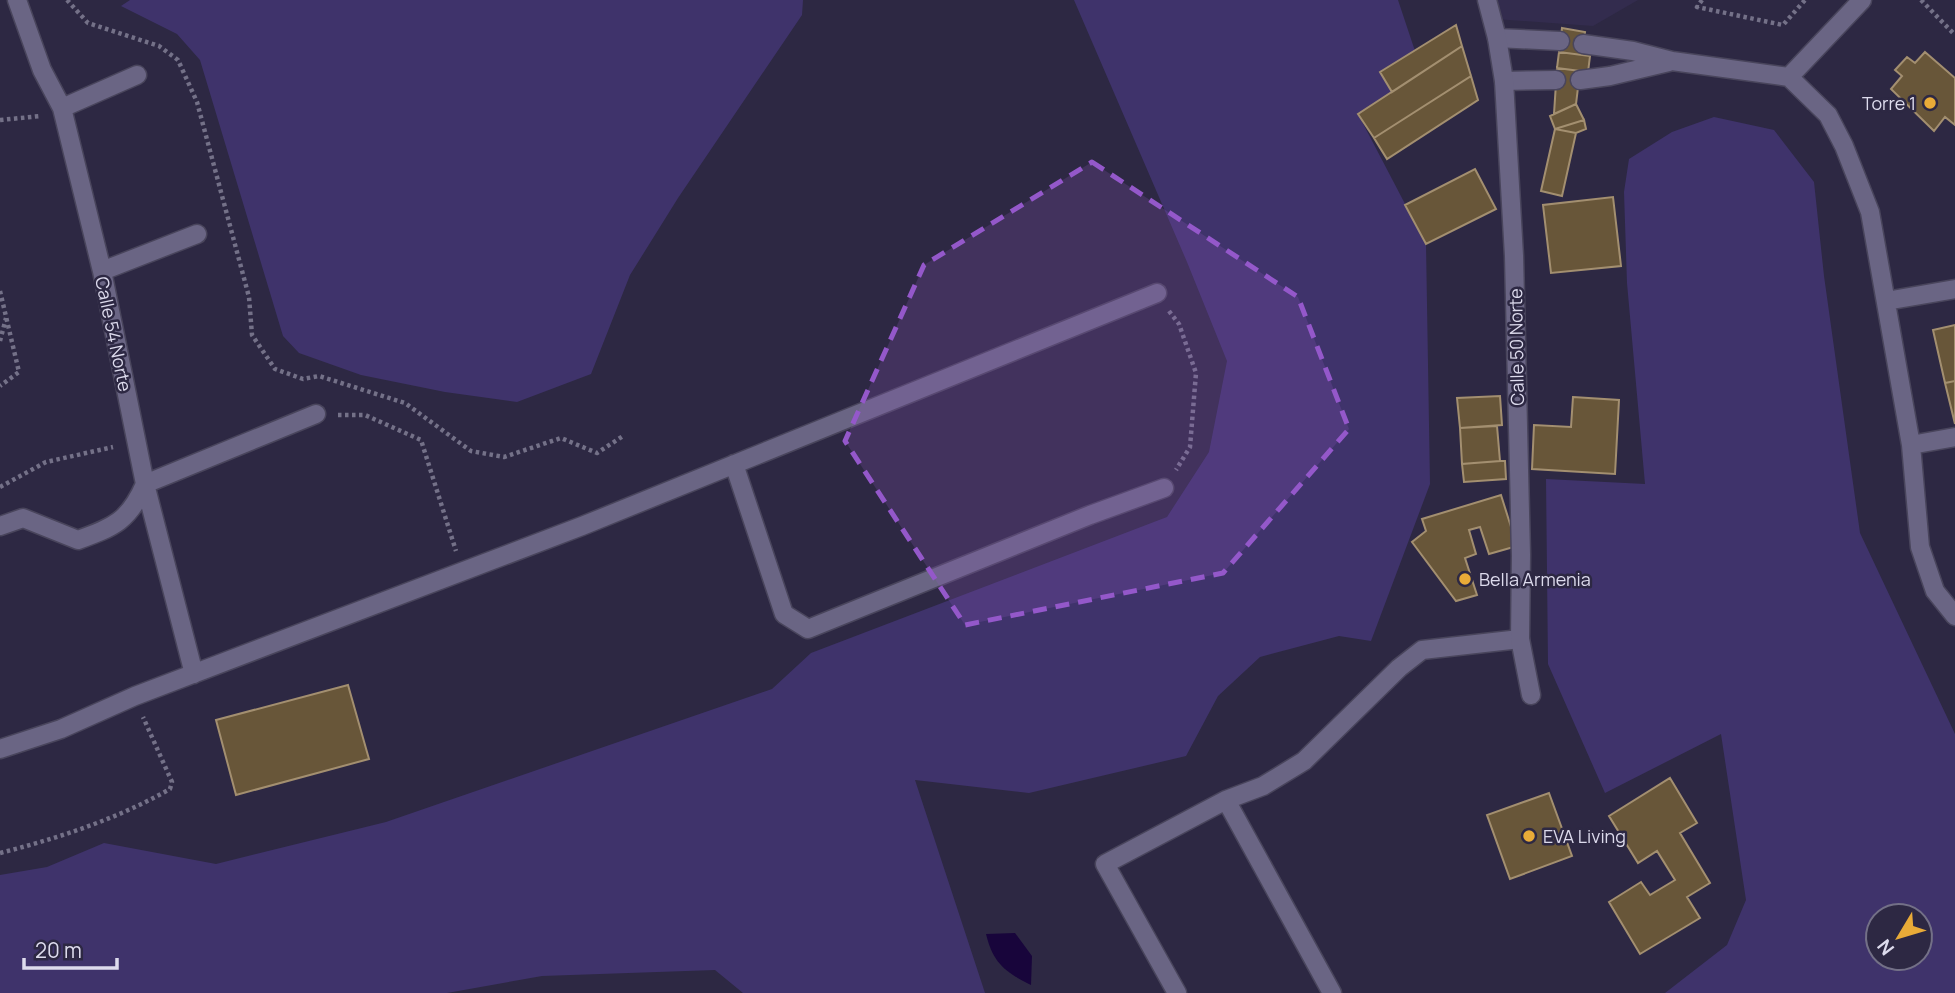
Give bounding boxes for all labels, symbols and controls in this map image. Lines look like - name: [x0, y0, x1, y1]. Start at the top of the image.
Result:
- place label: Torre 1: [1862, 91, 1916, 115]
- marker: Torre 1: [1922, 95, 1938, 111]
- street label: Calle 54 Norte: [90, 274, 138, 394]
- street label: Calle 50 Norte: [1503, 288, 1529, 406]
- place label: Bella Armenia: [1479, 567, 1591, 591]
- marker: Bella Armenia: [1457, 571, 1473, 587]
- place label: EVA Living: [1543, 824, 1626, 848]
- marker: EVA Living: [1521, 828, 1537, 844]
- north arrow: [1864, 902, 1934, 972]
- scale bar: [24, 926, 117, 970]
- text: N: [1871, 934, 1900, 961]
- text: 20 m: [35, 936, 82, 964]

